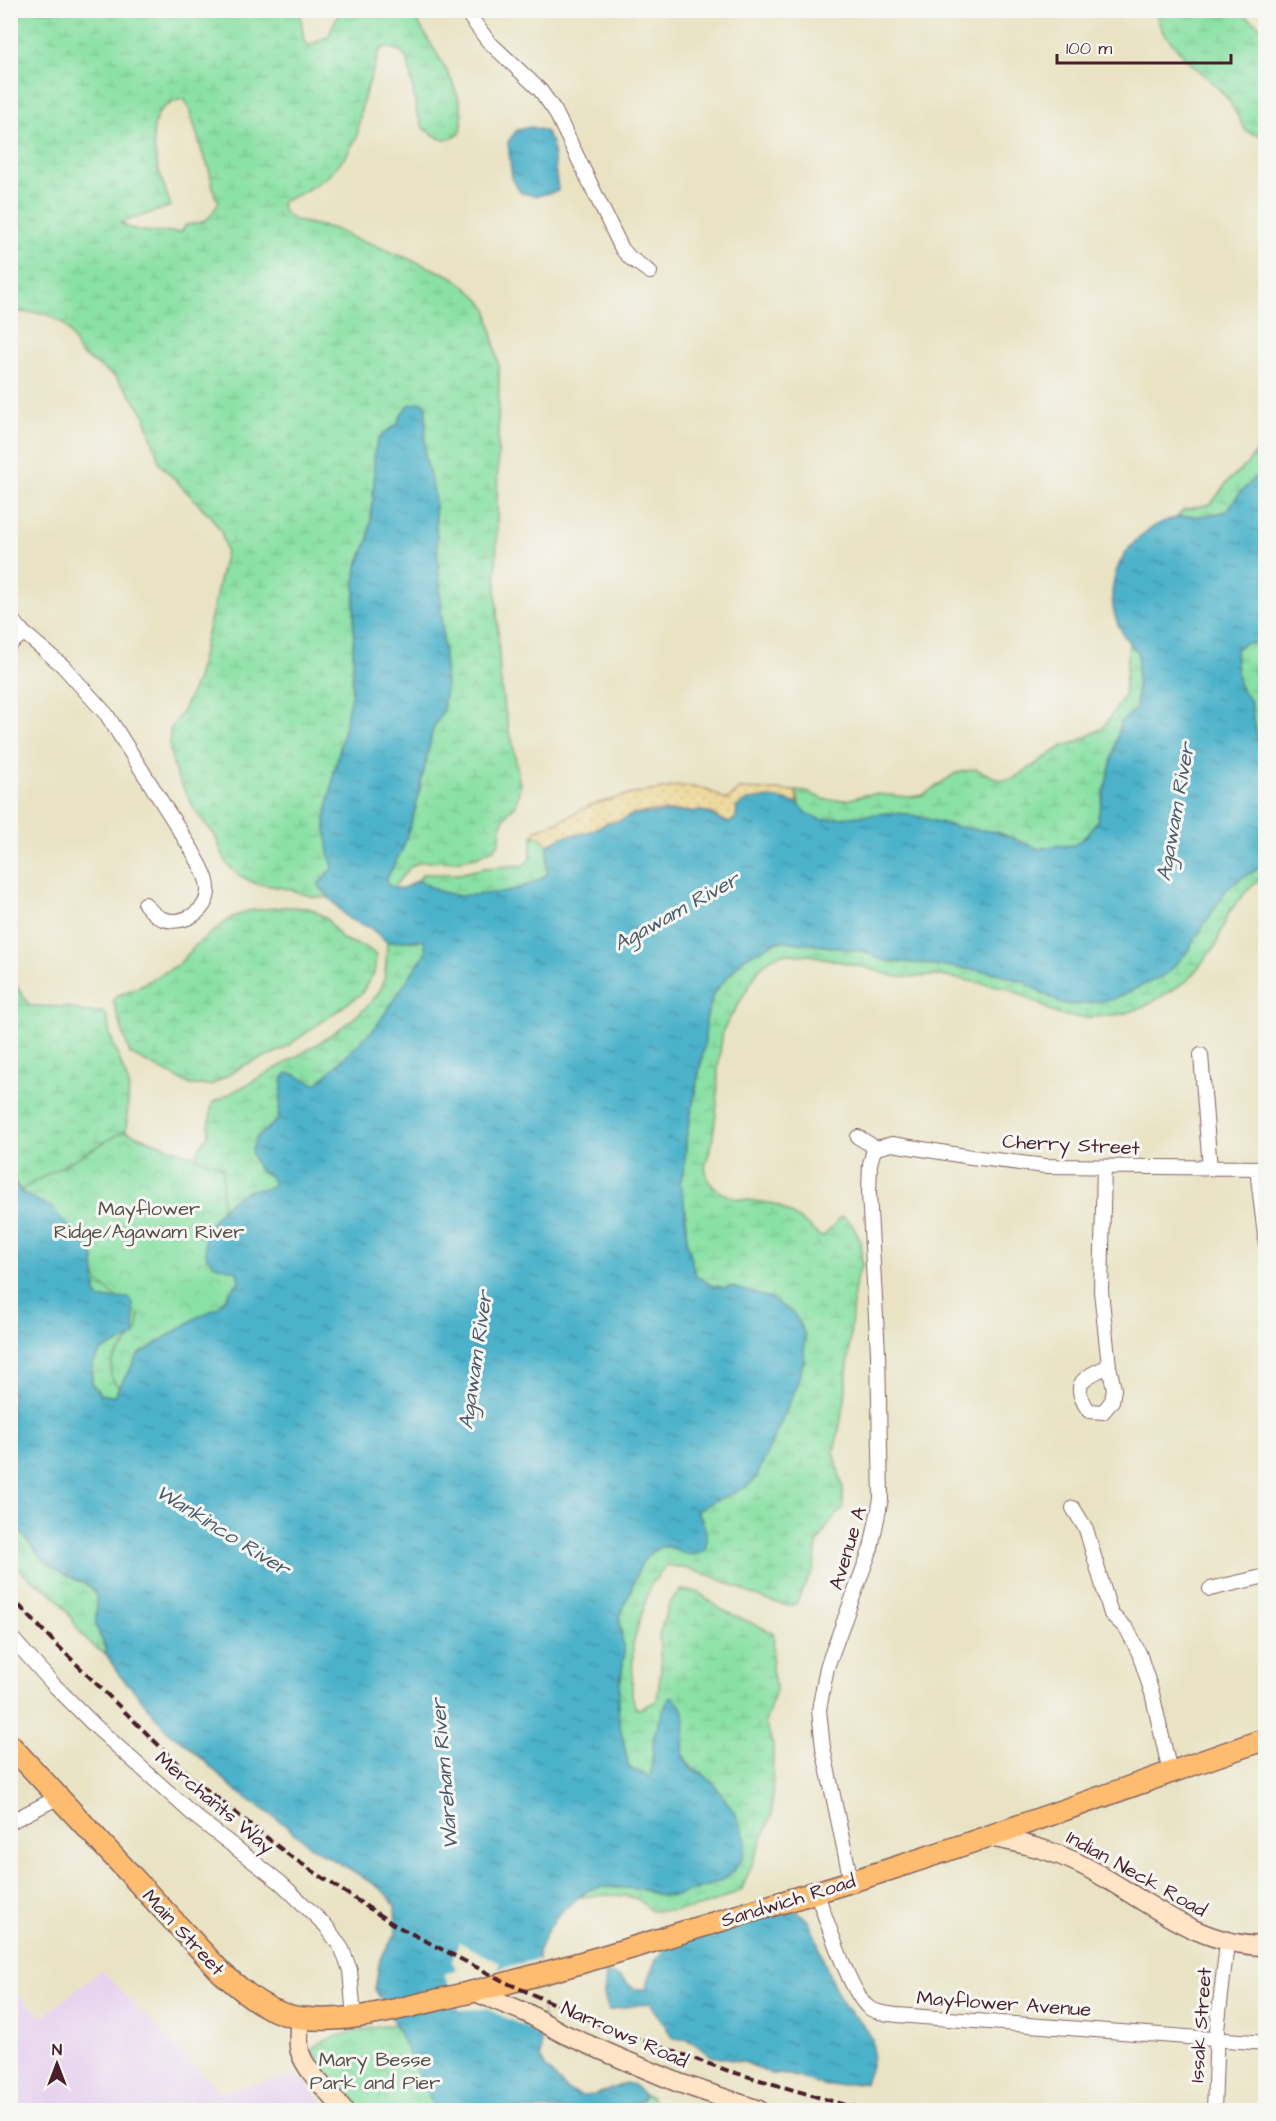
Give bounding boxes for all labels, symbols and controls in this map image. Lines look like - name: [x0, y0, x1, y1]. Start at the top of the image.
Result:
- scale bar: [1057, 27, 1231, 65]
- text: 100 m: [1066, 36, 1112, 61]
- water label: Agawam River: [1149, 739, 1203, 883]
- water label: Agawam River: [608, 864, 747, 959]
- street label: Cherry Street: [1001, 1127, 1140, 1164]
- park label: Mayflower Ridge/Agawam River: [54, 1195, 244, 1247]
- water label: Agawam River: [451, 1287, 501, 1431]
- water label: Wankinco River: [150, 1478, 297, 1585]
- street label: Avenue A: [822, 1503, 874, 1593]
- water label: Wareham River: [423, 1695, 466, 1851]
- street label: Merchants Way: [148, 1745, 280, 1862]
- street label: Indian Neck Road: [1061, 1824, 1212, 1924]
- street label: Sandwich Road: [718, 1867, 859, 1935]
- street label: Main Street: [136, 1883, 231, 1982]
- street label: Issak Street: [1183, 1967, 1219, 2084]
- street label: Mayflower Avenue: [916, 1984, 1092, 2025]
- street label: Narrows Road: [557, 1994, 693, 2075]
- north arrow: [27, 2034, 87, 2094]
- text: N: [52, 2039, 62, 2061]
- park label: Mary Besse Park and Pier: [310, 2046, 440, 2097]

